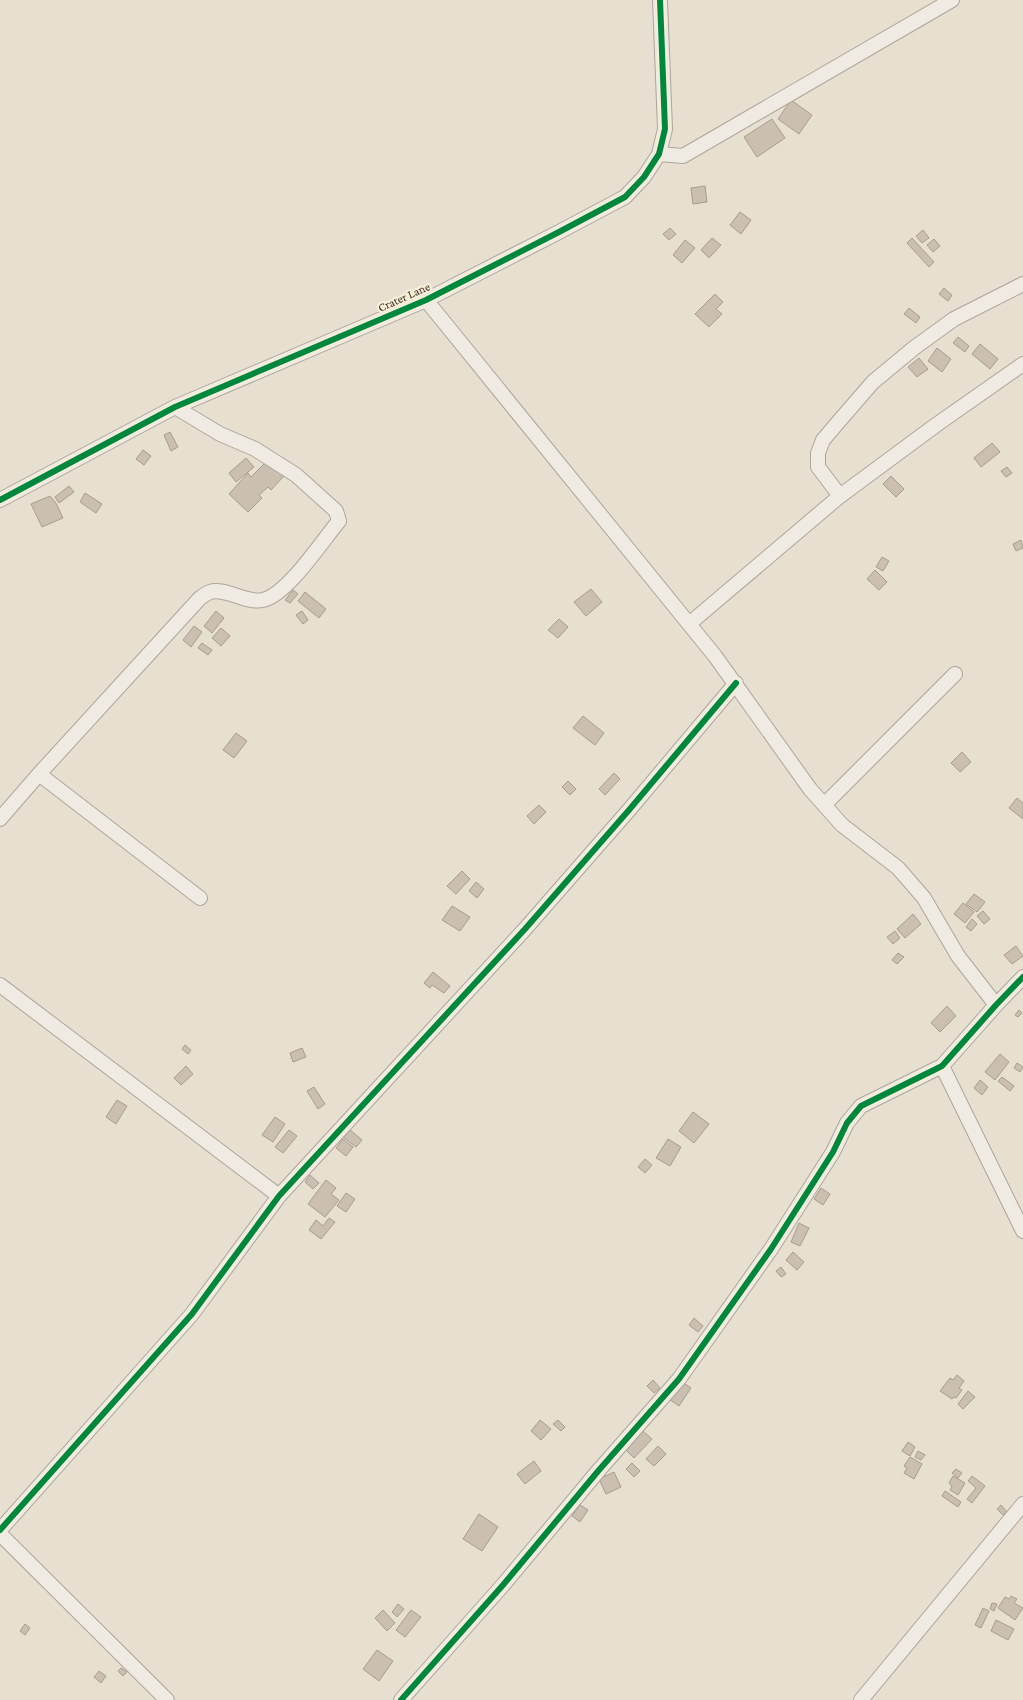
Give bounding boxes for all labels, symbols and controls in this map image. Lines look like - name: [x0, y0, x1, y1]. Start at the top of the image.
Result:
- street label: Crater Lane: [376, 279, 432, 315]

